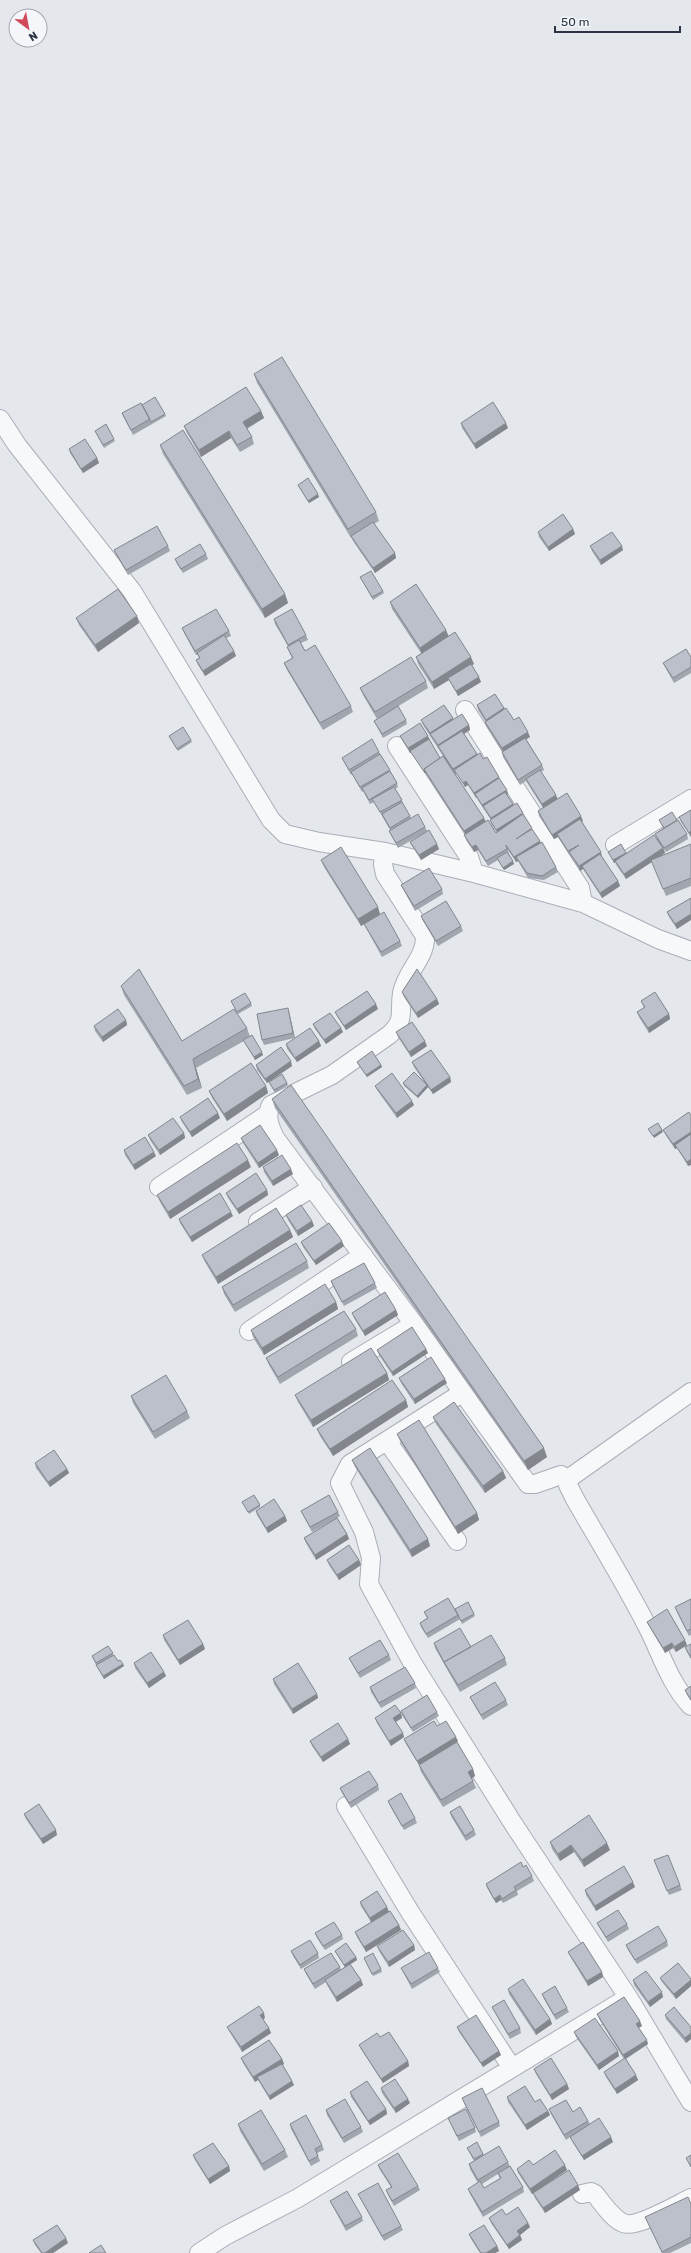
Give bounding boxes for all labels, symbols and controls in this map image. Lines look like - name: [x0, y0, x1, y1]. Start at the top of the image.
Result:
- north arrow: [8, 8, 48, 48]
- scale bar: [555, 8, 680, 34]
- text: 50 m: [561, 15, 589, 29]
- text: N: [26, 28, 40, 44]

